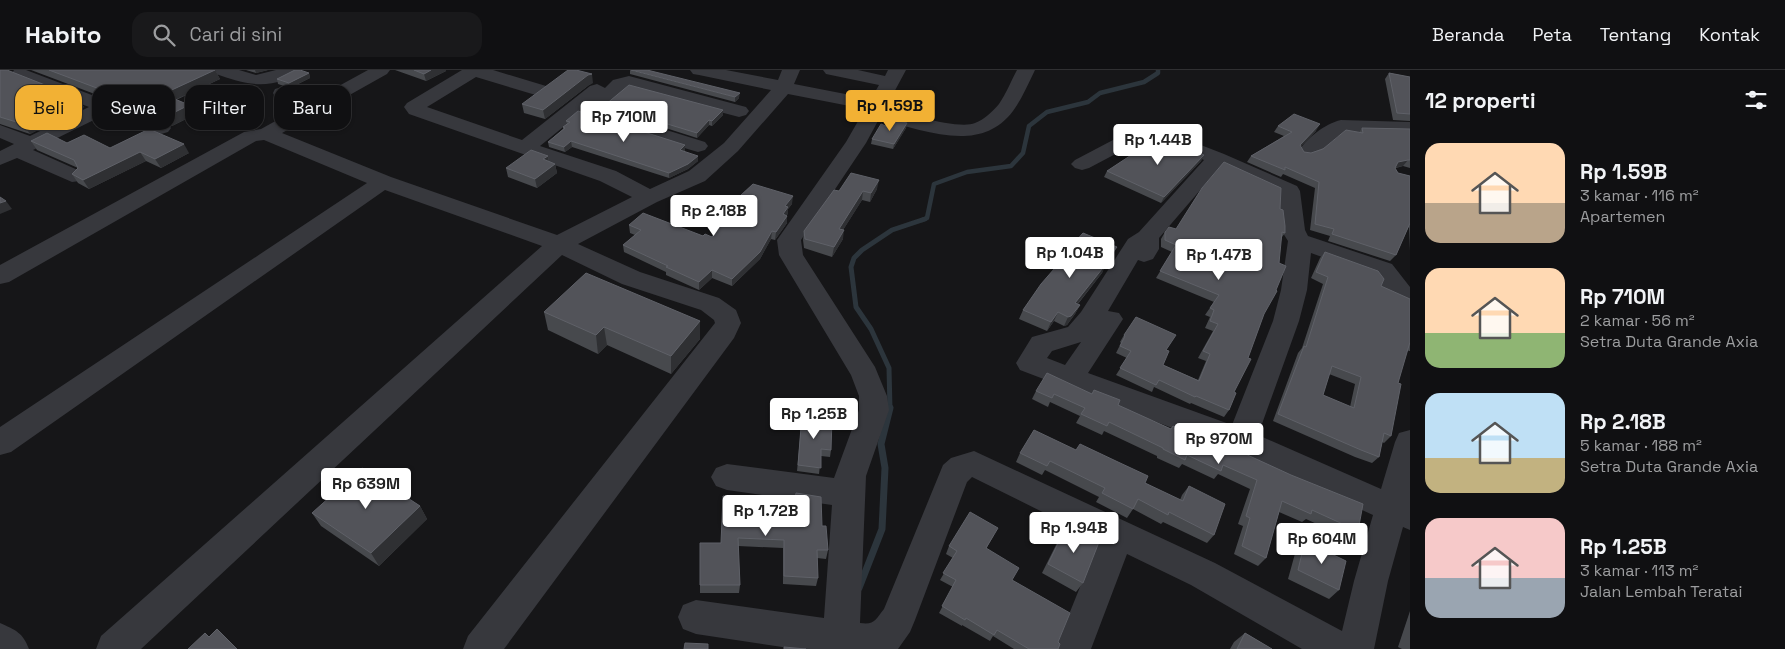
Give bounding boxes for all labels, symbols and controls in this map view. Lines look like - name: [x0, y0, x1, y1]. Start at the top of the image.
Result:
- search box: [132, 12, 482, 57]
- text: Habito: [25, 19, 102, 50]
- icon: search: [150, 21, 178, 49]
- text: Cari di sini: [190, 22, 282, 47]
- text: Beranda: [1432, 23, 1504, 46]
- text: Peta: [1532, 23, 1572, 46]
- text: Tentang: [1600, 23, 1671, 46]
- text: Kontak: [1699, 23, 1760, 46]
- chip: Beli: [15, 85, 82, 130]
- chip: Sewa: [92, 85, 175, 130]
- chip: Filter: [185, 85, 264, 130]
- chip: Baru: [274, 85, 351, 130]
- icon: filters: [1742, 86, 1770, 114]
- text: 12 properti: [1425, 87, 1535, 114]
- pin: Rp 1.59B: [838, 90, 942, 132]
- text: Rp 1.59B: [857, 95, 923, 116]
- pin: Rp 710M: [578, 100, 670, 143]
- text: Rp 710M: [592, 106, 656, 127]
- pin: Rp 1.44B: [1106, 124, 1210, 166]
- text: Rp 1.44B: [1124, 129, 1192, 150]
- text: Rp 1.59B: [1580, 158, 1667, 185]
- icon: home: [1465, 163, 1525, 223]
- text: 3 kamar · 116 m²: [1580, 185, 1699, 206]
- pin: Rp 2.18B: [662, 194, 766, 237]
- text: Rp 2.18B: [681, 200, 747, 221]
- text: Apartemen: [1580, 206, 1665, 227]
- pin: Rp 1.04B: [1018, 236, 1122, 279]
- pin: Rp 1.47B: [1167, 238, 1271, 281]
- text: Rp 1.04B: [1036, 242, 1104, 263]
- text: Rp 1.47B: [1186, 244, 1252, 265]
- text: Rp 710M: [1580, 283, 1665, 310]
- icon: home: [1465, 288, 1525, 348]
- text: 2 kamar · 56 m²: [1580, 310, 1695, 331]
- text: Setra Duta Grande Axia: [1580, 331, 1758, 352]
- pin: Rp 1.25B: [762, 398, 866, 440]
- text: Rp 1.25B: [781, 403, 847, 424]
- text: Rp 2.18B: [1580, 408, 1666, 435]
- icon: home: [1465, 413, 1525, 473]
- pin: Rp 970M: [1173, 422, 1265, 465]
- text: Rp 970M: [1185, 428, 1253, 449]
- text: 5 kamar · 188 m²: [1580, 435, 1702, 456]
- text: Setra Duta Grande Axia: [1580, 456, 1758, 477]
- pin: Rp 639M: [320, 468, 412, 510]
- text: Rp 639M: [332, 473, 400, 494]
- pin: Rp 1.72B: [714, 494, 818, 537]
- text: Rp 1.72B: [734, 500, 798, 521]
- pin: Rp 1.94B: [1022, 512, 1126, 554]
- text: Rp 1.94B: [1040, 517, 1108, 538]
- pin: Rp 604M: [1276, 522, 1368, 565]
- text: Rp 604M: [1288, 528, 1356, 549]
- text: Rp 1.25B: [1580, 533, 1667, 560]
- icon: home: [1465, 538, 1525, 598]
- text: 3 kamar · 113 m²: [1580, 560, 1698, 581]
- text: Jalan Lembah Teratai: [1580, 581, 1742, 602]

